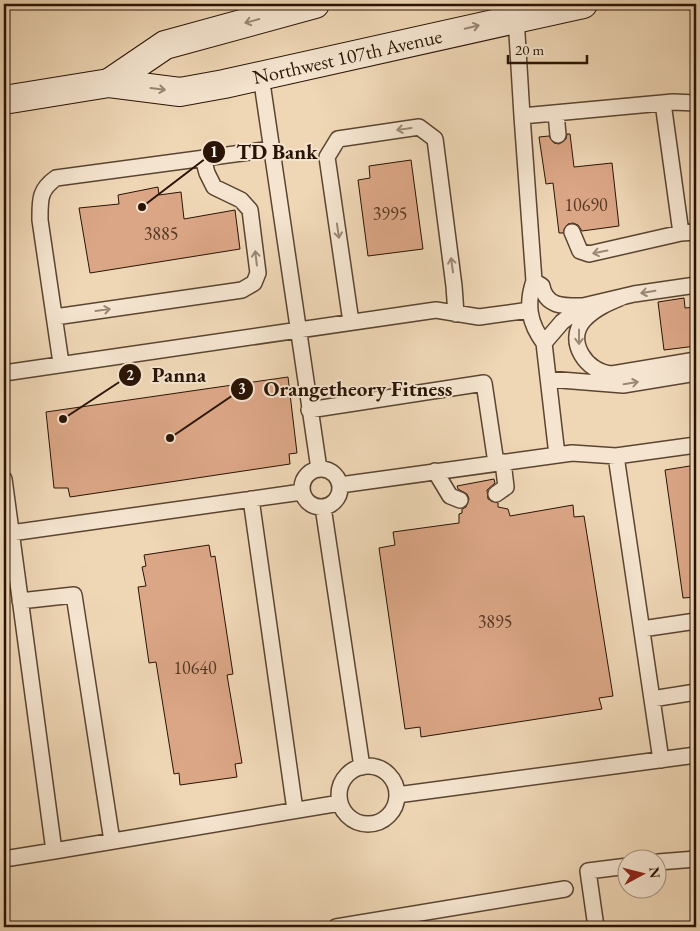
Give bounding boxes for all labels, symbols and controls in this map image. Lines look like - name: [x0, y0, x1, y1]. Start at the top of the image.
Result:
- one-way arrow: [244, 17, 260, 26]
- one-way arrow: [464, 22, 480, 31]
- street label: Northwest 107th Avenue: [250, 23, 445, 90]
- scale bar: [508, 32, 586, 64]
- text: 20 m: [515, 40, 544, 59]
- one-way arrow: [149, 84, 165, 94]
- one-way arrow: [396, 124, 412, 134]
- callout: TD Bank: [201, 134, 327, 170]
- text: TD Bank: [236, 138, 318, 165]
- text: 1: [210, 142, 218, 161]
- house number: 10690: [564, 193, 608, 216]
- house number: 3995: [373, 202, 407, 225]
- house number: 3885: [144, 222, 178, 245]
- one-way arrow: [333, 223, 343, 239]
- one-way arrow: [592, 248, 608, 257]
- one-way arrow: [251, 251, 261, 267]
- one-way arrow: [446, 257, 456, 273]
- one-way arrow: [640, 287, 656, 297]
- one-way arrow: [95, 305, 111, 315]
- one-way arrow: [574, 329, 584, 345]
- callout: Panna: [117, 357, 217, 393]
- text: Panna: [152, 361, 207, 388]
- text: 2: [126, 365, 134, 384]
- callout: Orangetheory Fitness: [229, 371, 463, 407]
- text: Orangetheory Fitness: [264, 375, 452, 402]
- one-way arrow: [623, 378, 639, 388]
- text: 3: [238, 379, 246, 398]
- house number: 3895: [478, 610, 512, 633]
- house number: 10640: [173, 656, 217, 679]
- north arrow: [618, 848, 668, 898]
- text: N: [645, 866, 665, 880]

